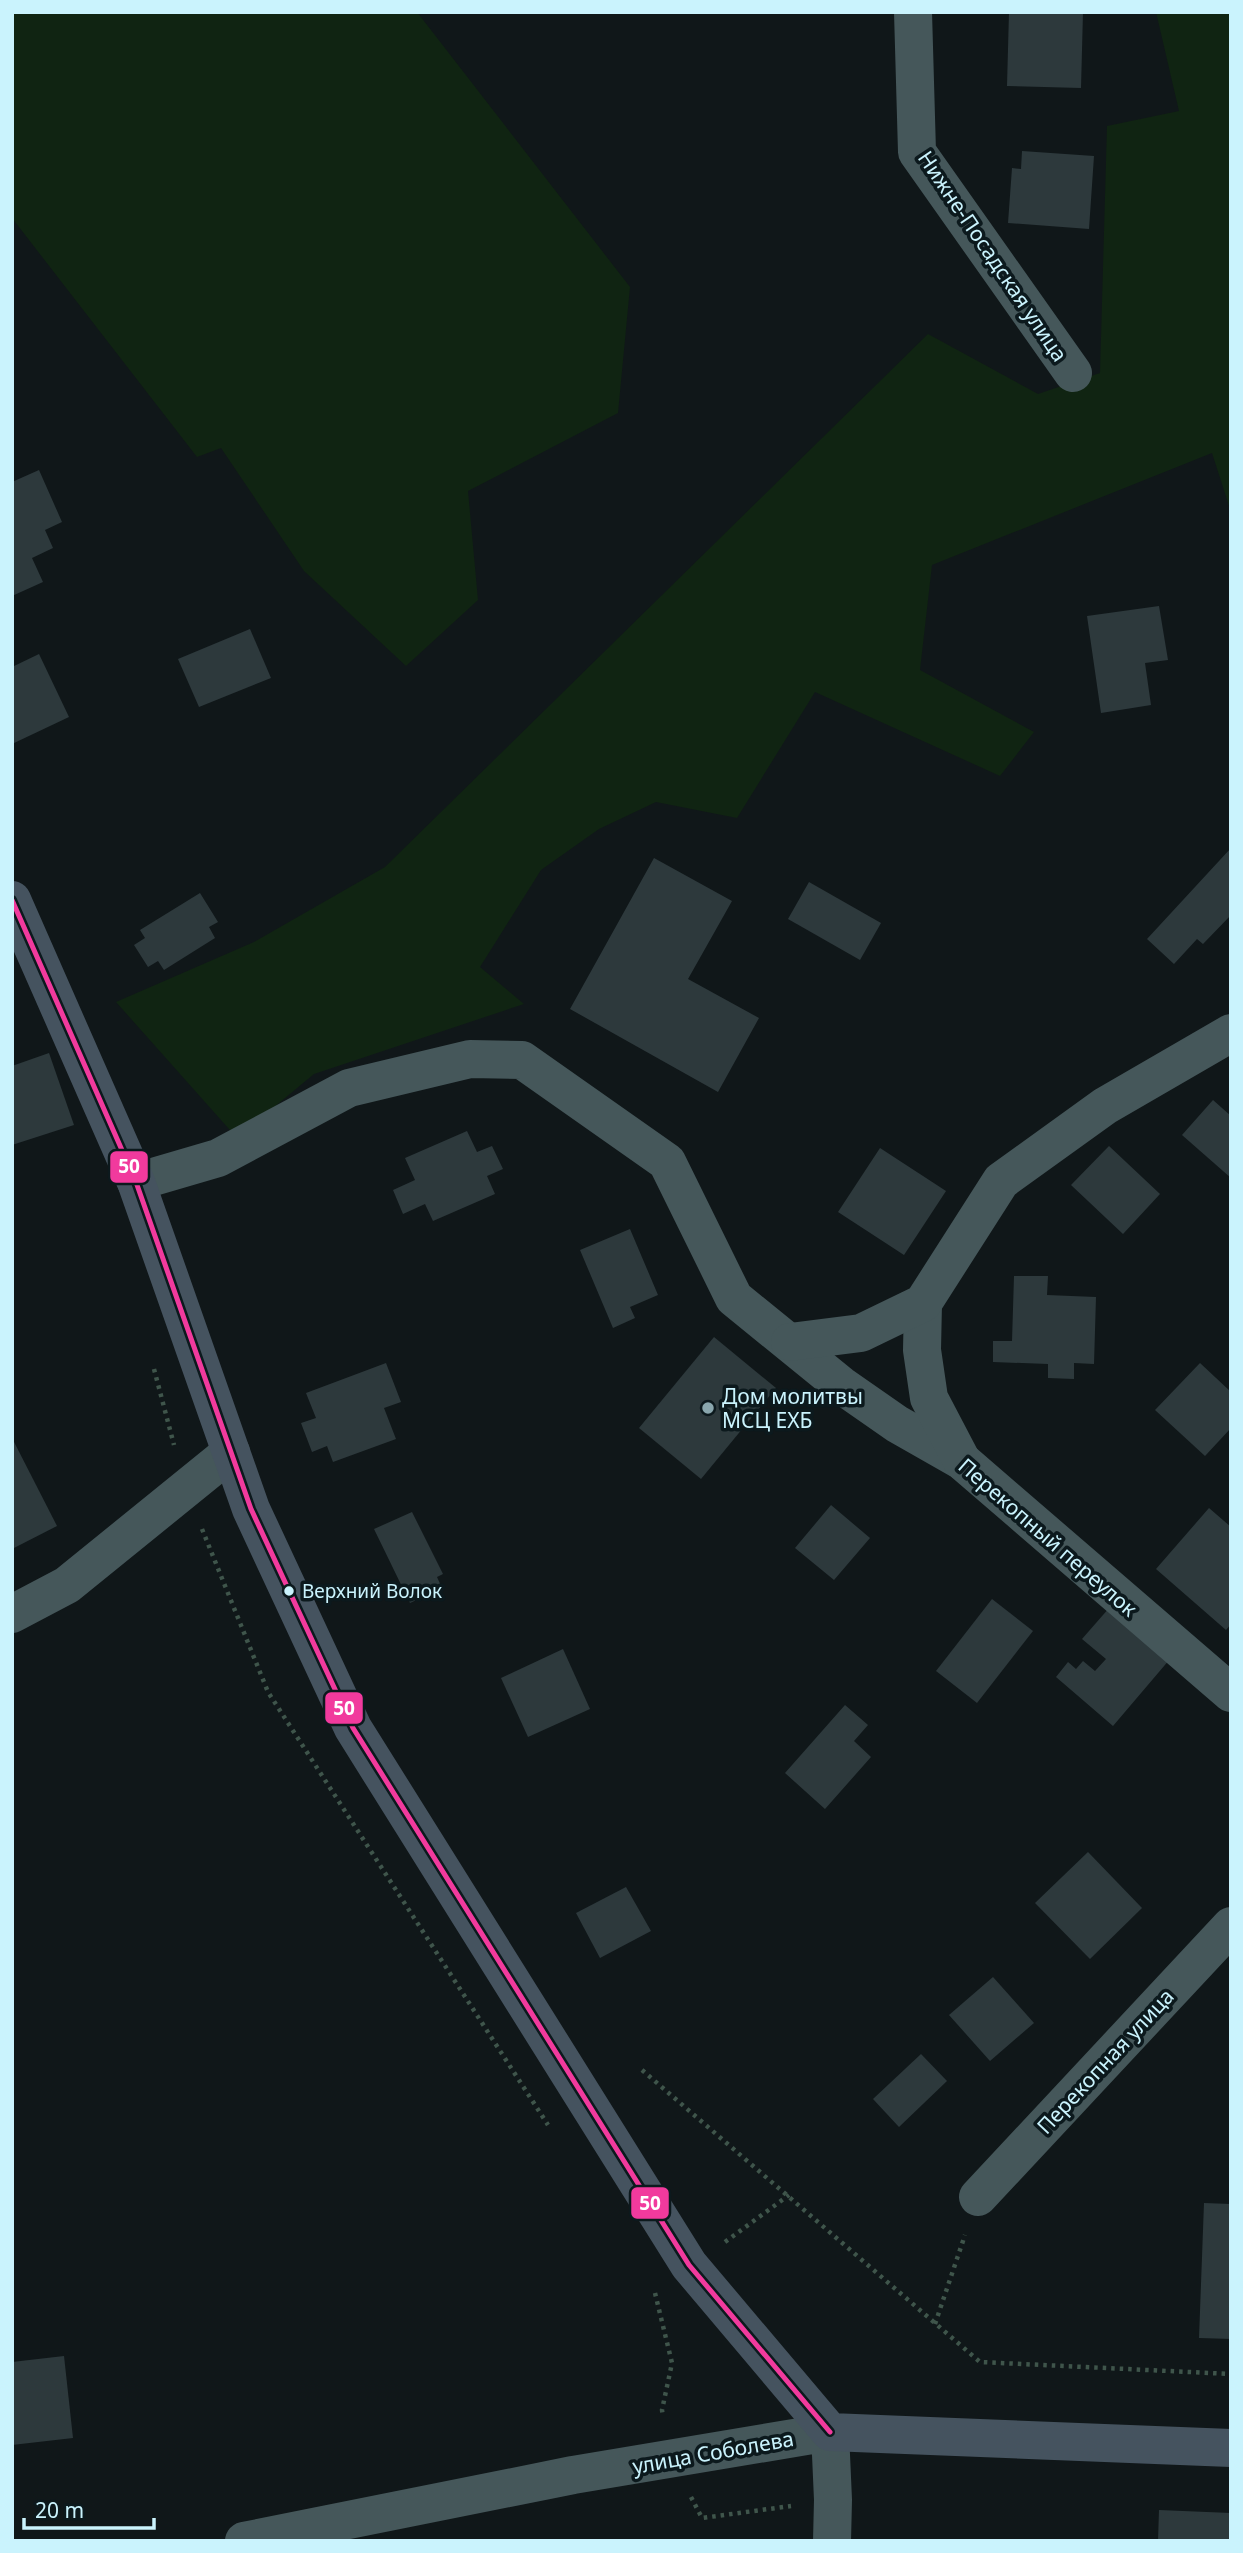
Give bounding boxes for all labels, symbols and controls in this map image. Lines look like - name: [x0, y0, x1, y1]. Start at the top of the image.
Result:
- street label: Нижне-Посадская улица: [912, 145, 1074, 367]
- line badge: 50: [109, 1150, 149, 1184]
- text: 50: [118, 1153, 140, 1179]
- place label: Дом молитвы МСЦ ЕХБ: [722, 1382, 863, 1434]
- marker: Дом молитвы МСЦ ЕХБ: [700, 1400, 716, 1416]
- street label: Перекопный переулок: [953, 1452, 1143, 1622]
- place label: Верхний Волок: [302, 1578, 442, 1604]
- marker: Верхний Волок: [282, 1584, 296, 1598]
- line badge: 50: [324, 1691, 364, 1725]
- text: 50: [333, 1695, 355, 1721]
- street label: Перекопная улица: [1030, 1982, 1180, 2140]
- line badge: 50: [630, 2186, 670, 2220]
- text: 50: [639, 2190, 661, 2216]
- street label: улица Соболева: [630, 2424, 796, 2480]
- scale bar: [24, 2486, 154, 2530]
- text: 20 m: [35, 2496, 84, 2524]

